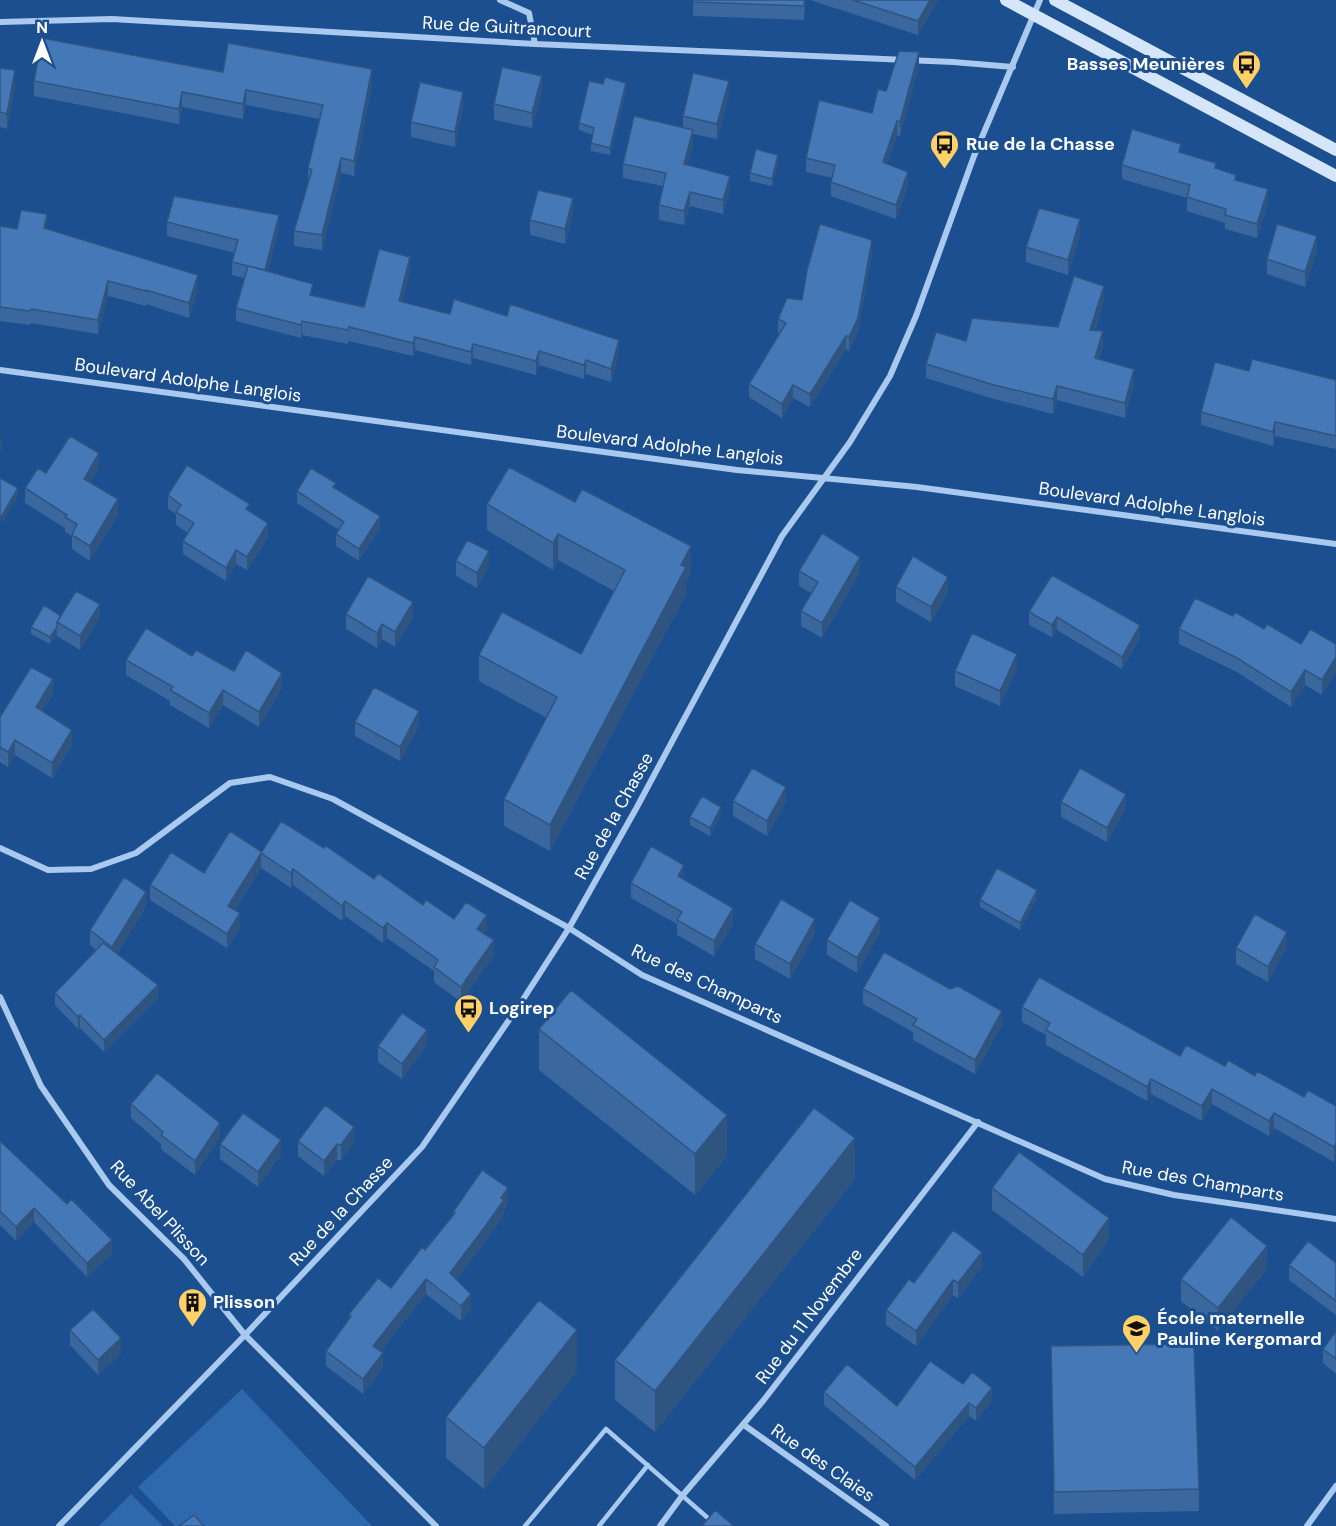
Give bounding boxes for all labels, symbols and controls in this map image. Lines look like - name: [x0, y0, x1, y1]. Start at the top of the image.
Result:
- street label: Rue de Guitrancourt: [422, 11, 592, 43]
- north arrow: [12, 12, 72, 72]
- text: N: [36, 17, 48, 38]
- bus stop icon: Basses Meunières: [1230, 48, 1262, 90]
- place label: Basses Meunières: [1067, 52, 1225, 76]
- bus stop icon: Rue de la Chasse: [929, 128, 961, 170]
- place label: Rue de la Chasse: [966, 132, 1115, 156]
- street label: Boulevard Adolphe Langlois: [73, 352, 303, 408]
- street label: Boulevard Adolphe Langlois: [555, 419, 785, 471]
- street label: Boulevard Adolphe Langlois: [1037, 476, 1267, 532]
- street label: Rue de la Chasse: [569, 748, 659, 884]
- street label: Rue des Champarts: [627, 938, 787, 1030]
- bus stop icon: Logirep: [452, 992, 484, 1034]
- place label: Logirep: [489, 996, 555, 1020]
- street label: Rue de la Chasse: [284, 1151, 398, 1271]
- street label: Rue Abel Plisson: [105, 1155, 215, 1271]
- street label: Rue des Champarts: [1120, 1155, 1286, 1207]
- street label: Rue du 11 Novembre: [750, 1243, 868, 1389]
- building icon: Plisson: [176, 1286, 208, 1328]
- place label: Plisson: [213, 1290, 275, 1314]
- place label: École maternelle Pauline Kergomard: [1157, 1306, 1322, 1351]
- school or university icon: École maternelle Pauline Kergomard: [1120, 1312, 1152, 1354]
- street label: Rue des Claies: [766, 1418, 880, 1508]

